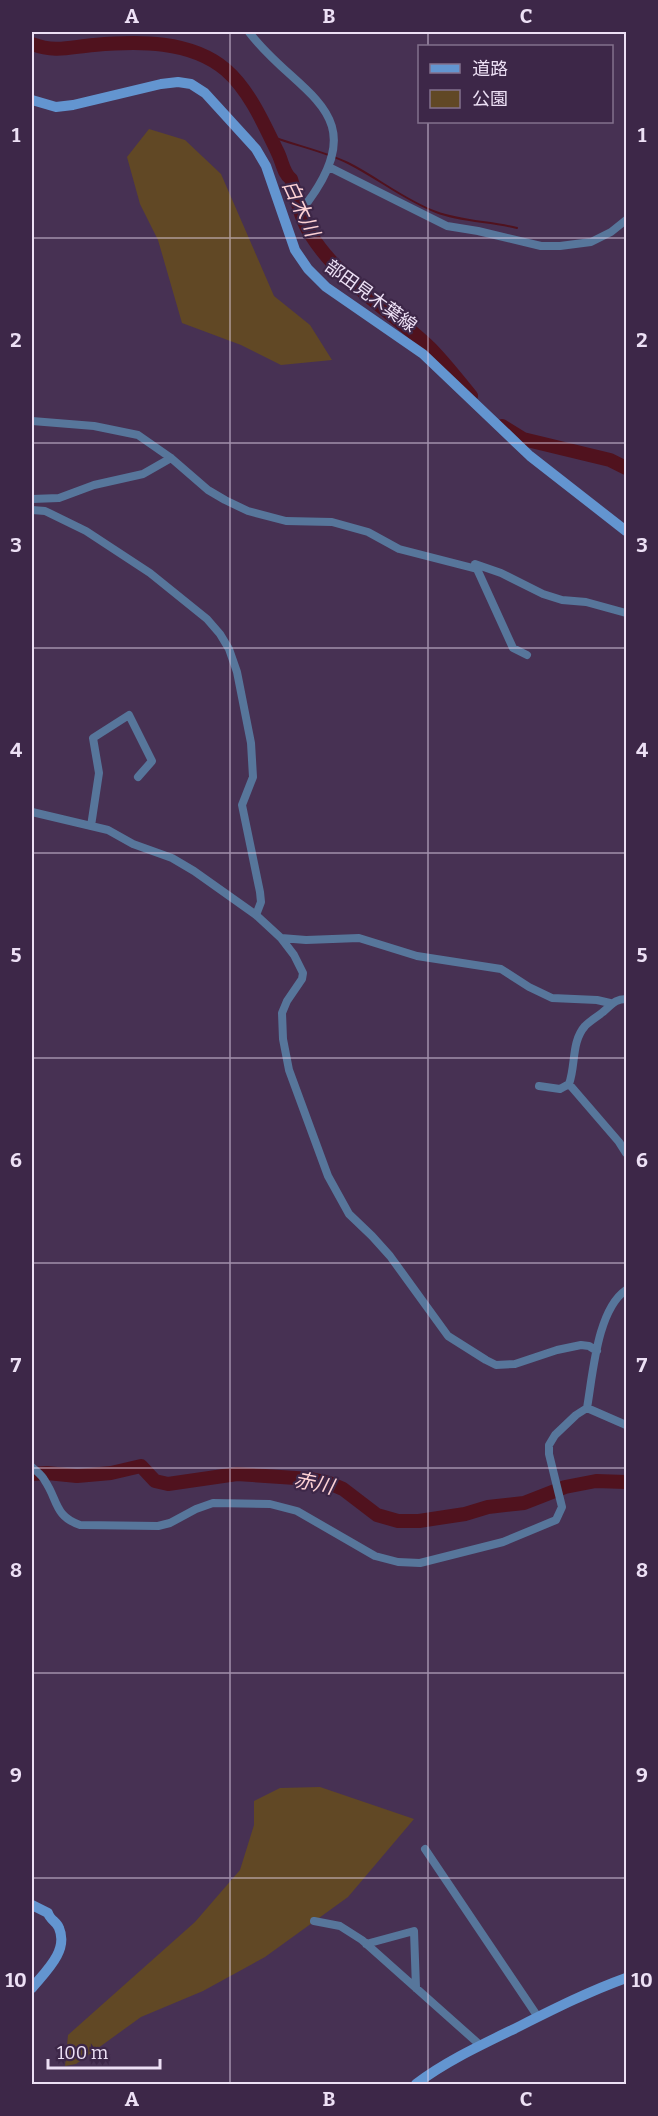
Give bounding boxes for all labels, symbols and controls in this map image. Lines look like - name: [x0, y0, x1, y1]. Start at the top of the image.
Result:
- text: A: [125, 4, 140, 28]
- text: B: [323, 4, 336, 28]
- text: C: [520, 4, 532, 28]
- legend: [418, 45, 613, 123]
- text: 道路: [472, 58, 508, 80]
- text: 公園: [472, 88, 508, 110]
- text: 1: [12, 123, 21, 147]
- text: 1: [638, 123, 647, 147]
- water label: 白木川: [277, 176, 325, 242]
- street label: 部田見木葉線: [321, 255, 421, 337]
- text: 2: [10, 328, 22, 352]
- text: 2: [636, 328, 648, 352]
- text: 3: [10, 533, 22, 557]
- text: 3: [636, 533, 648, 557]
- text: 4: [10, 738, 22, 762]
- text: 4: [636, 738, 648, 762]
- text: 5: [11, 943, 22, 967]
- text: 5: [637, 943, 648, 967]
- text: 6: [10, 1148, 22, 1172]
- text: 6: [636, 1148, 648, 1172]
- text: 7: [11, 1353, 22, 1377]
- text: 7: [637, 1353, 648, 1377]
- water label: 赤川: [292, 1467, 338, 1499]
- text: 8: [10, 1558, 22, 1582]
- text: 8: [636, 1558, 648, 1582]
- text: 9: [10, 1763, 22, 1787]
- text: 9: [636, 1763, 648, 1787]
- text: 10: [5, 1968, 27, 1992]
- text: 10: [631, 1968, 653, 1992]
- scale bar: [48, 2032, 160, 2070]
- text: 100 m: [57, 2042, 108, 2064]
- text: A: [125, 2087, 140, 2111]
- text: B: [323, 2087, 336, 2111]
- text: C: [520, 2087, 532, 2111]

